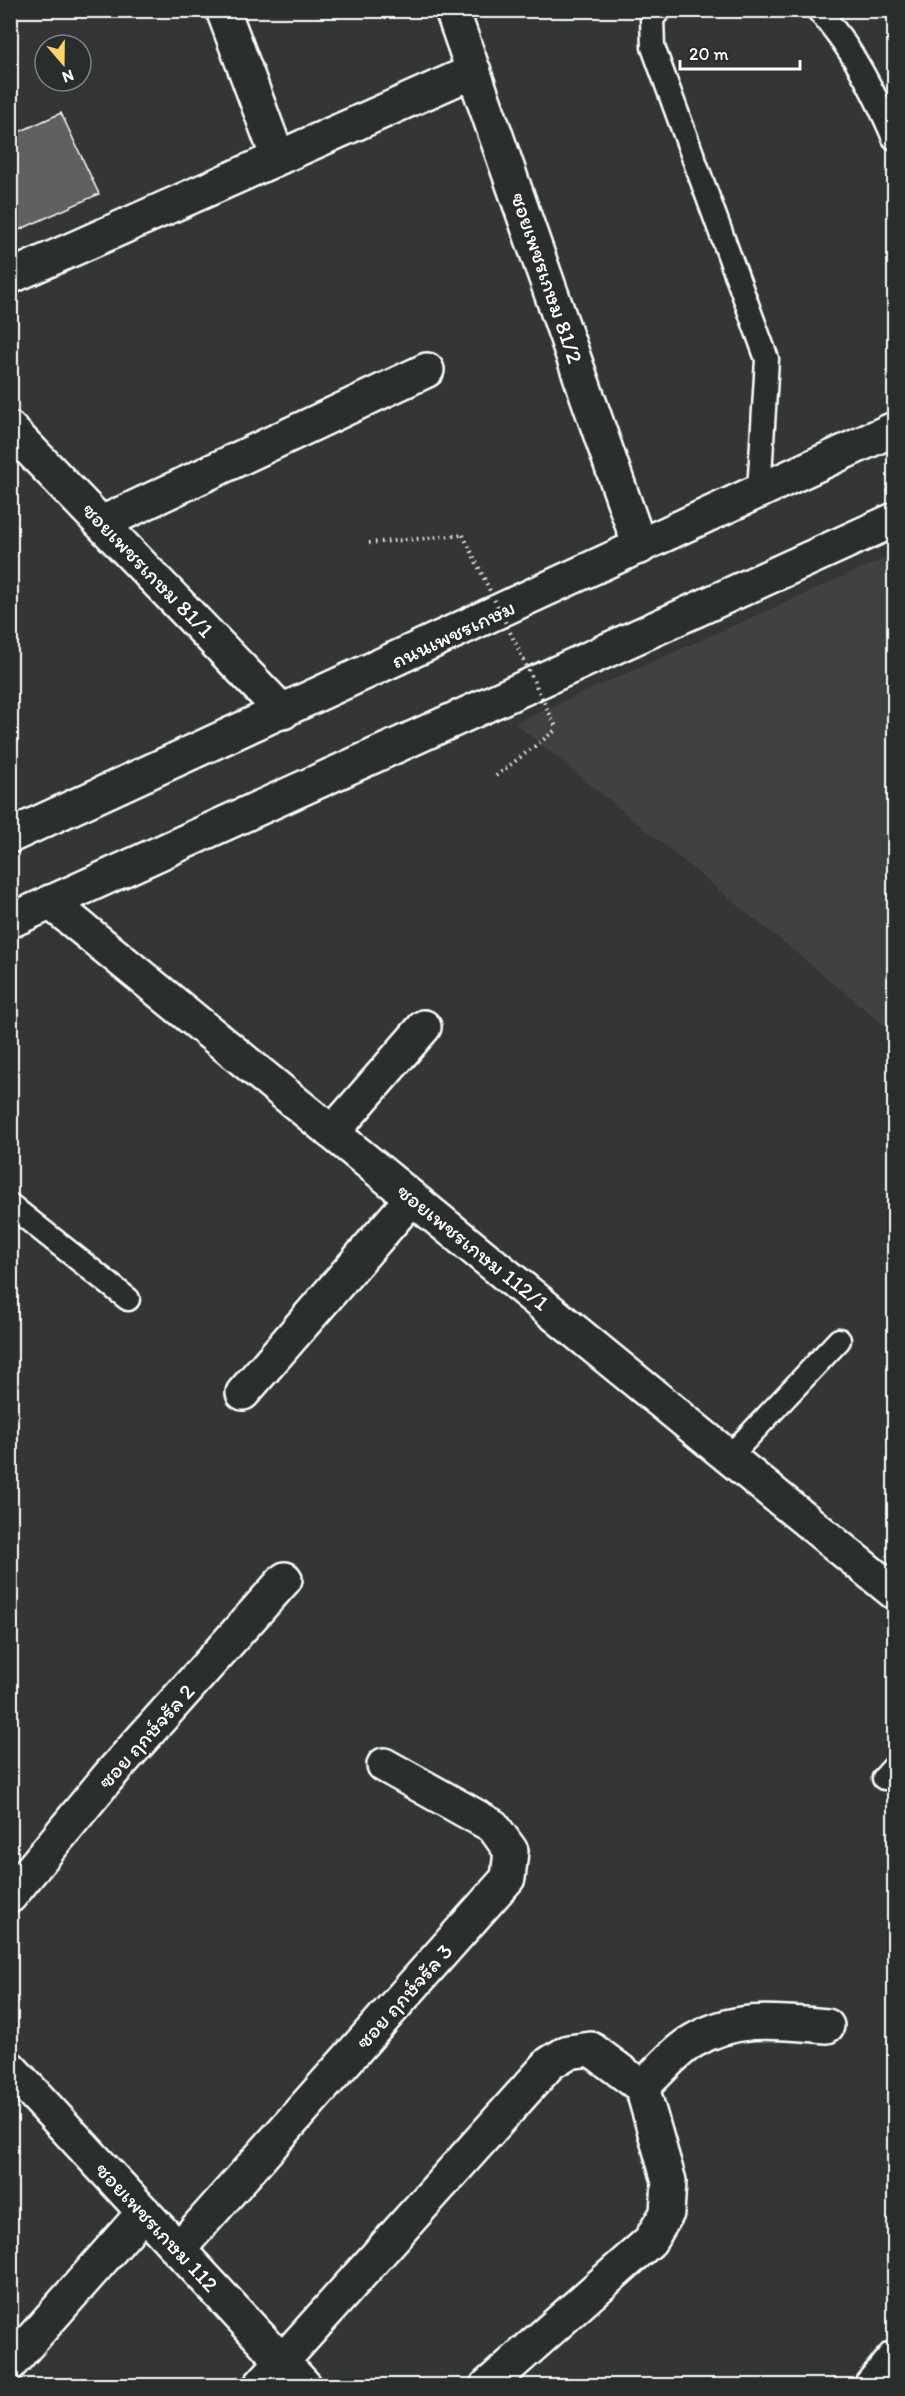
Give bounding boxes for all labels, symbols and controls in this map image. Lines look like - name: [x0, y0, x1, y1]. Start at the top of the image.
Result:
- north arrow: [33, 33, 93, 93]
- scale bar: [680, 33, 800, 71]
- text: 20 m: [689, 43, 729, 65]
- text: N: [60, 66, 76, 87]
- street label: ซอยเพชรเกษม 81/2: [505, 189, 589, 367]
- street label: ซอยเพชรเกษม 81/1: [77, 497, 219, 643]
- street label: ถนนเพชรเกษม: [387, 594, 519, 674]
- street label: ซอยเพชรเกษม 112/1: [392, 1178, 554, 1316]
- street label: ซอย ฤกษ์จรัล 2: [92, 1678, 200, 1794]
- street label: ซอย ฤกษ์จรัล 3: [350, 1938, 458, 2054]
- street label: ซอยเพชรเกษม 112: [90, 2156, 224, 2298]

